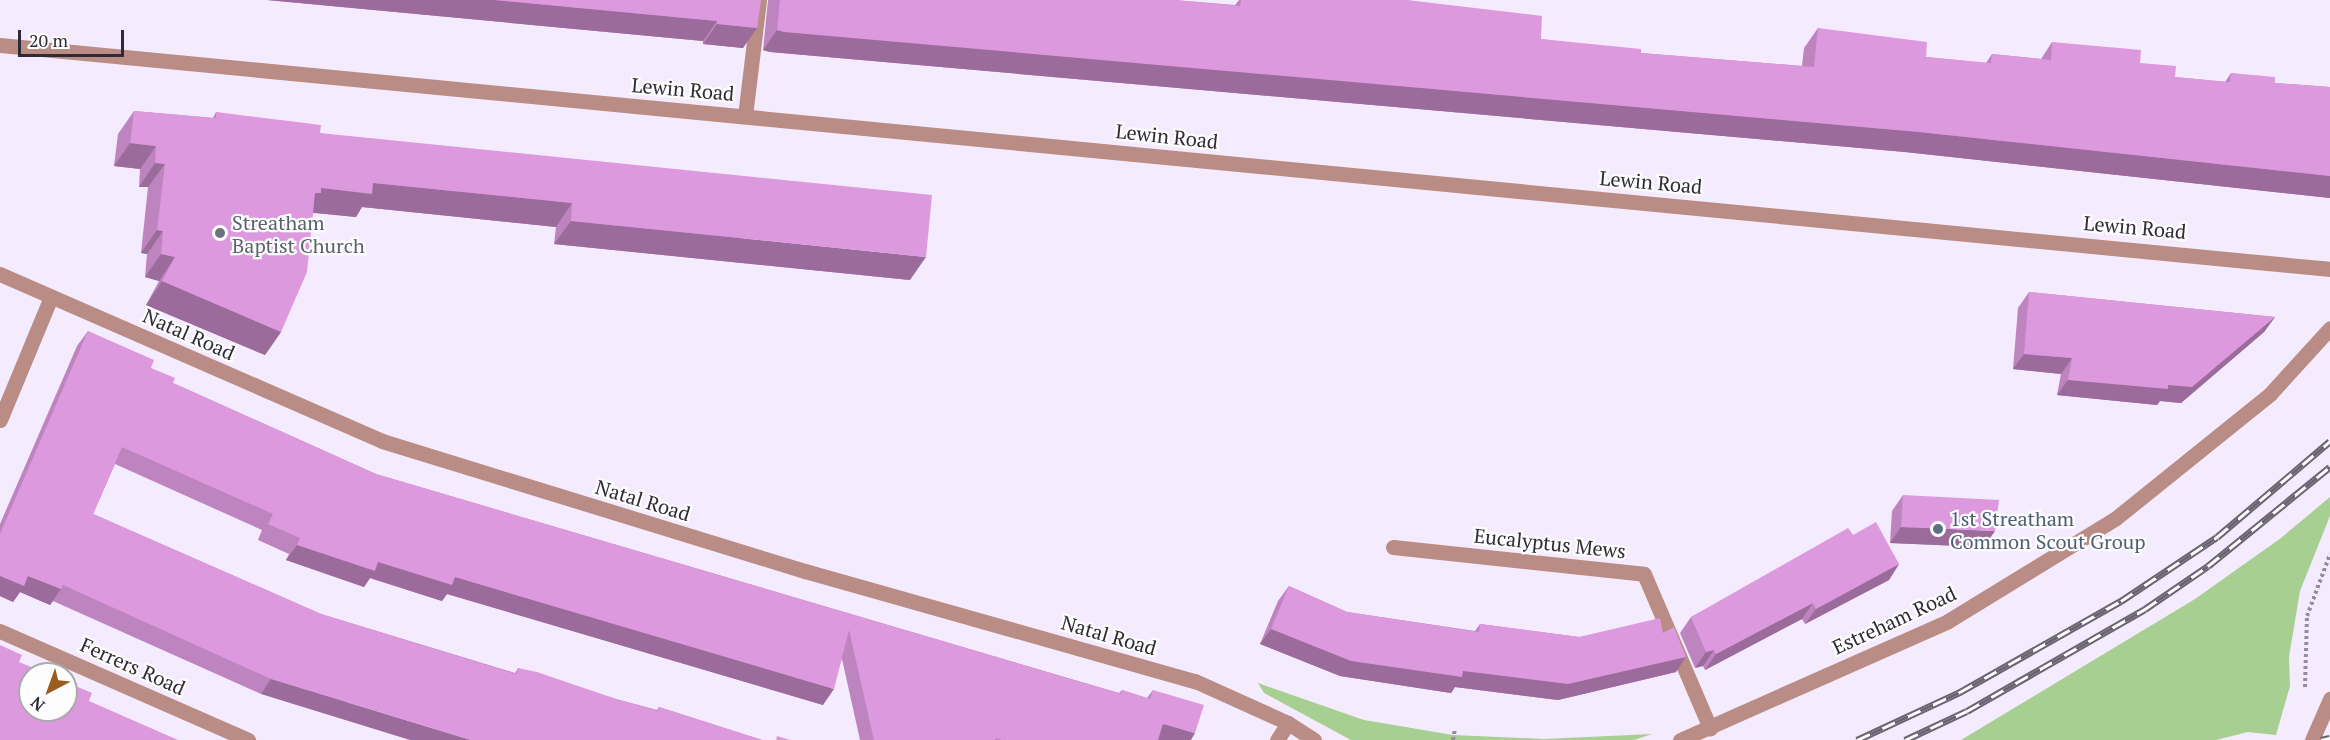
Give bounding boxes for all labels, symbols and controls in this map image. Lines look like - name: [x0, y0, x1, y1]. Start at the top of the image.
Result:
- scale bar: [21, 18, 128, 56]
- text: 20 m: [29, 28, 68, 52]
- street label: Lewin Road: [631, 73, 735, 105]
- street label: Lewin Road: [1115, 119, 1219, 153]
- street label: Lewin Road: [1599, 166, 1703, 198]
- place label: Streatham Baptist Church: [232, 210, 365, 257]
- street label: Lewin Road: [2083, 211, 2187, 243]
- marker: Streatham Baptist Church: [213, 226, 227, 240]
- street label: Natal Road: [139, 303, 239, 365]
- street label: Natal Road: [593, 474, 693, 526]
- place label: 1st Streatham Common Scout Group: [1950, 506, 2146, 553]
- marker: 1st Streatham Common Scout Group: [1931, 522, 1945, 536]
- street label: Eucalyptus Mews: [1473, 523, 1627, 563]
- street label: Estreham Road: [1828, 581, 1960, 659]
- street label: Natal Road: [1059, 610, 1159, 660]
- street label: Ferrers Road: [77, 632, 189, 700]
- north arrow: [18, 662, 78, 722]
- text: N: [26, 692, 49, 716]

